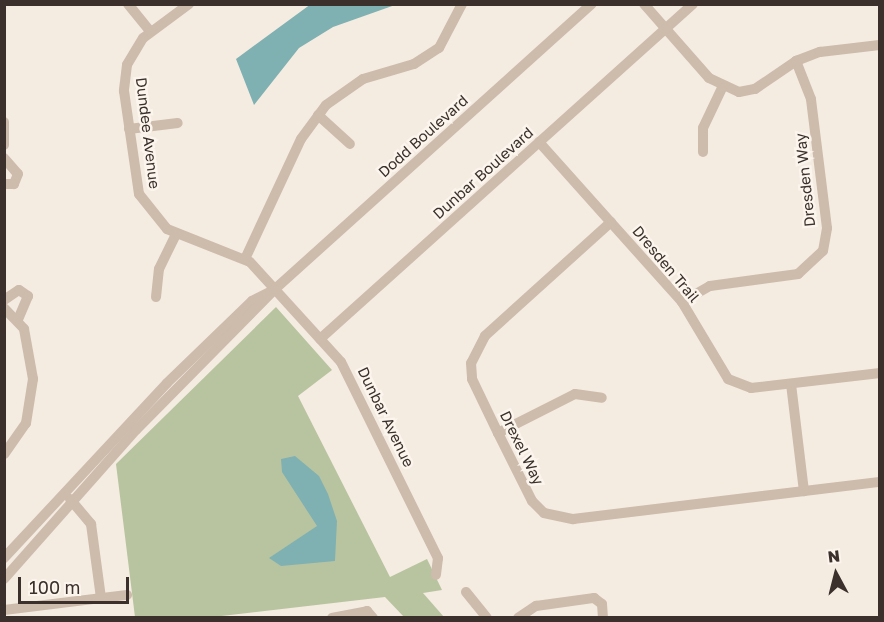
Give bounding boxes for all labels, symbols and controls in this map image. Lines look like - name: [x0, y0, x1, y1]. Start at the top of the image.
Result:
- street label: Dundee Avenue: [132, 76, 164, 190]
- street label: Dodd Boulevard: [375, 91, 471, 181]
- street label: Dunbar Boulevard: [429, 123, 537, 223]
- street label: Dresden Way: [791, 132, 819, 228]
- street label: Dresden Trail: [629, 222, 703, 306]
- street label: Dunbar Avenue: [354, 364, 418, 470]
- street label: Drexel Way: [496, 408, 548, 488]
- north arrow: [806, 544, 866, 604]
- text: N: [827, 545, 841, 567]
- scale bar: [21, 565, 132, 603]
- text: 100 m: [29, 576, 80, 598]

